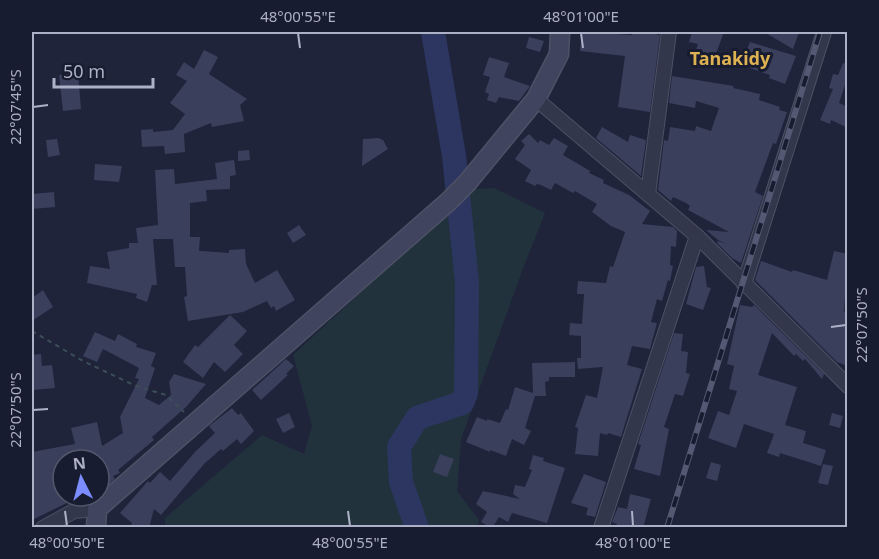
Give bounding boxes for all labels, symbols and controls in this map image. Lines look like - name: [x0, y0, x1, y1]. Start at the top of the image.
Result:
- text: 48°00'55"E: [260, 6, 336, 26]
- text: 48°01'00"E: [543, 6, 619, 26]
- district label: Tanakidy: [690, 46, 771, 70]
- scale bar: [54, 51, 153, 89]
- text: 50 m: [63, 59, 105, 83]
- text: 22°07'45"S: [5, 69, 25, 145]
- text: 22°07'50"S: [851, 287, 871, 363]
- text: 22°07'50"S: [5, 372, 25, 448]
- north arrow: [51, 448, 111, 508]
- text: N: [72, 451, 87, 475]
- text: 48°00'50"E: [29, 532, 105, 552]
- text: 48°00'55"E: [312, 532, 388, 552]
- text: 48°01'00"E: [595, 532, 671, 552]

